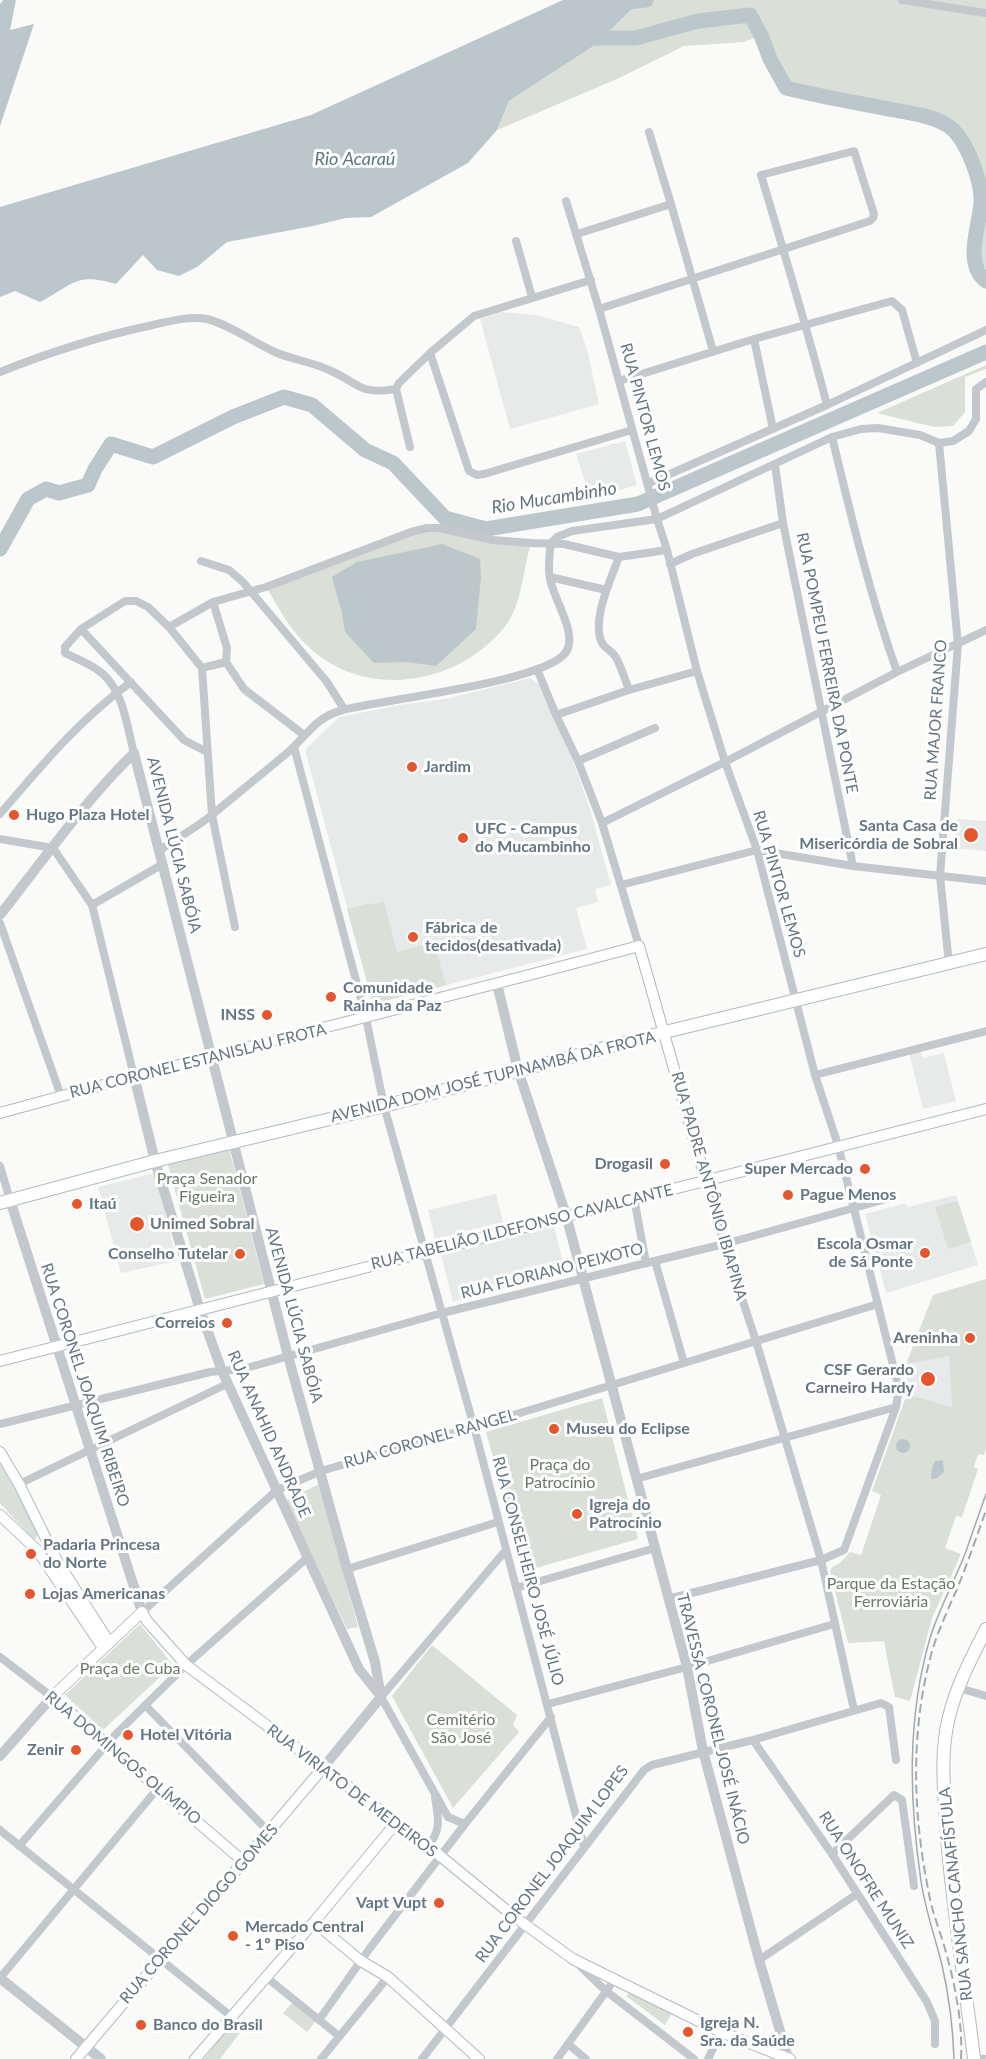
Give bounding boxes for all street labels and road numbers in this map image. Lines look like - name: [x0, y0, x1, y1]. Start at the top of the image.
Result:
- street label: RUA PINTOR LEMOS: [616, 341, 674, 493]
- street label: RUA POMPEU FERREIRA DA PONTE: [792, 531, 862, 795]
- street label: RUA MAJOR FRANCO: [921, 639, 951, 801]
- street label: AVENIDA LÚCIA SABÓIA: [143, 755, 205, 935]
- street label: RUA PINTOR LEMOS: [749, 808, 809, 960]
- street label: RUA CORONEL ESTANISLAU FROTA: [68, 1020, 328, 1102]
- street label: AVENIDA DOM JOSÉ TUPINAMBÁ DA FROTA: [328, 1027, 658, 1127]
- street label: RUA PADRE ANTÔNIO IBIAPINA: [667, 1069, 751, 1303]
- street label: RUA TABELIÃO ILDEFONSO CAVALCANTE: [369, 1180, 675, 1274]
- street label: AVENIDA LÚCIA SABÓIA: [261, 1225, 327, 1405]
- street label: RUA FLORIANO PEIXOTO: [459, 1239, 645, 1303]
- street label: RUA CORONEL JOAQUIM RIBEIRO: [36, 1261, 134, 1509]
- street label: RUA ANAHID ANDRADE: [223, 1348, 315, 1520]
- street label: RUA CORONEL RANGEL: [342, 1405, 518, 1473]
- street label: RUA CONSELHEIRO JOSÉ JÚLIO: [488, 1454, 568, 1688]
- street label: TRAVESSA CORONEL JOSÉ INÁCIO: [672, 1591, 754, 1847]
- street label: RUA DOMINGOS OLÍMPIO: [41, 1687, 205, 1829]
- street label: RUA VIRIATO DE MEDEIROS: [263, 1721, 441, 1861]
- street label: RUA CORONEL JOAQUIM LOPES: [472, 1762, 632, 1966]
- street label: RUA SANCHO CANAFÍSTULA: [935, 1786, 977, 2002]
- street label: RUA ONOFRE MUNIZ: [814, 1808, 918, 1952]
- street label: RUA CORONEL DIOGO GOMES: [116, 1820, 282, 2008]

